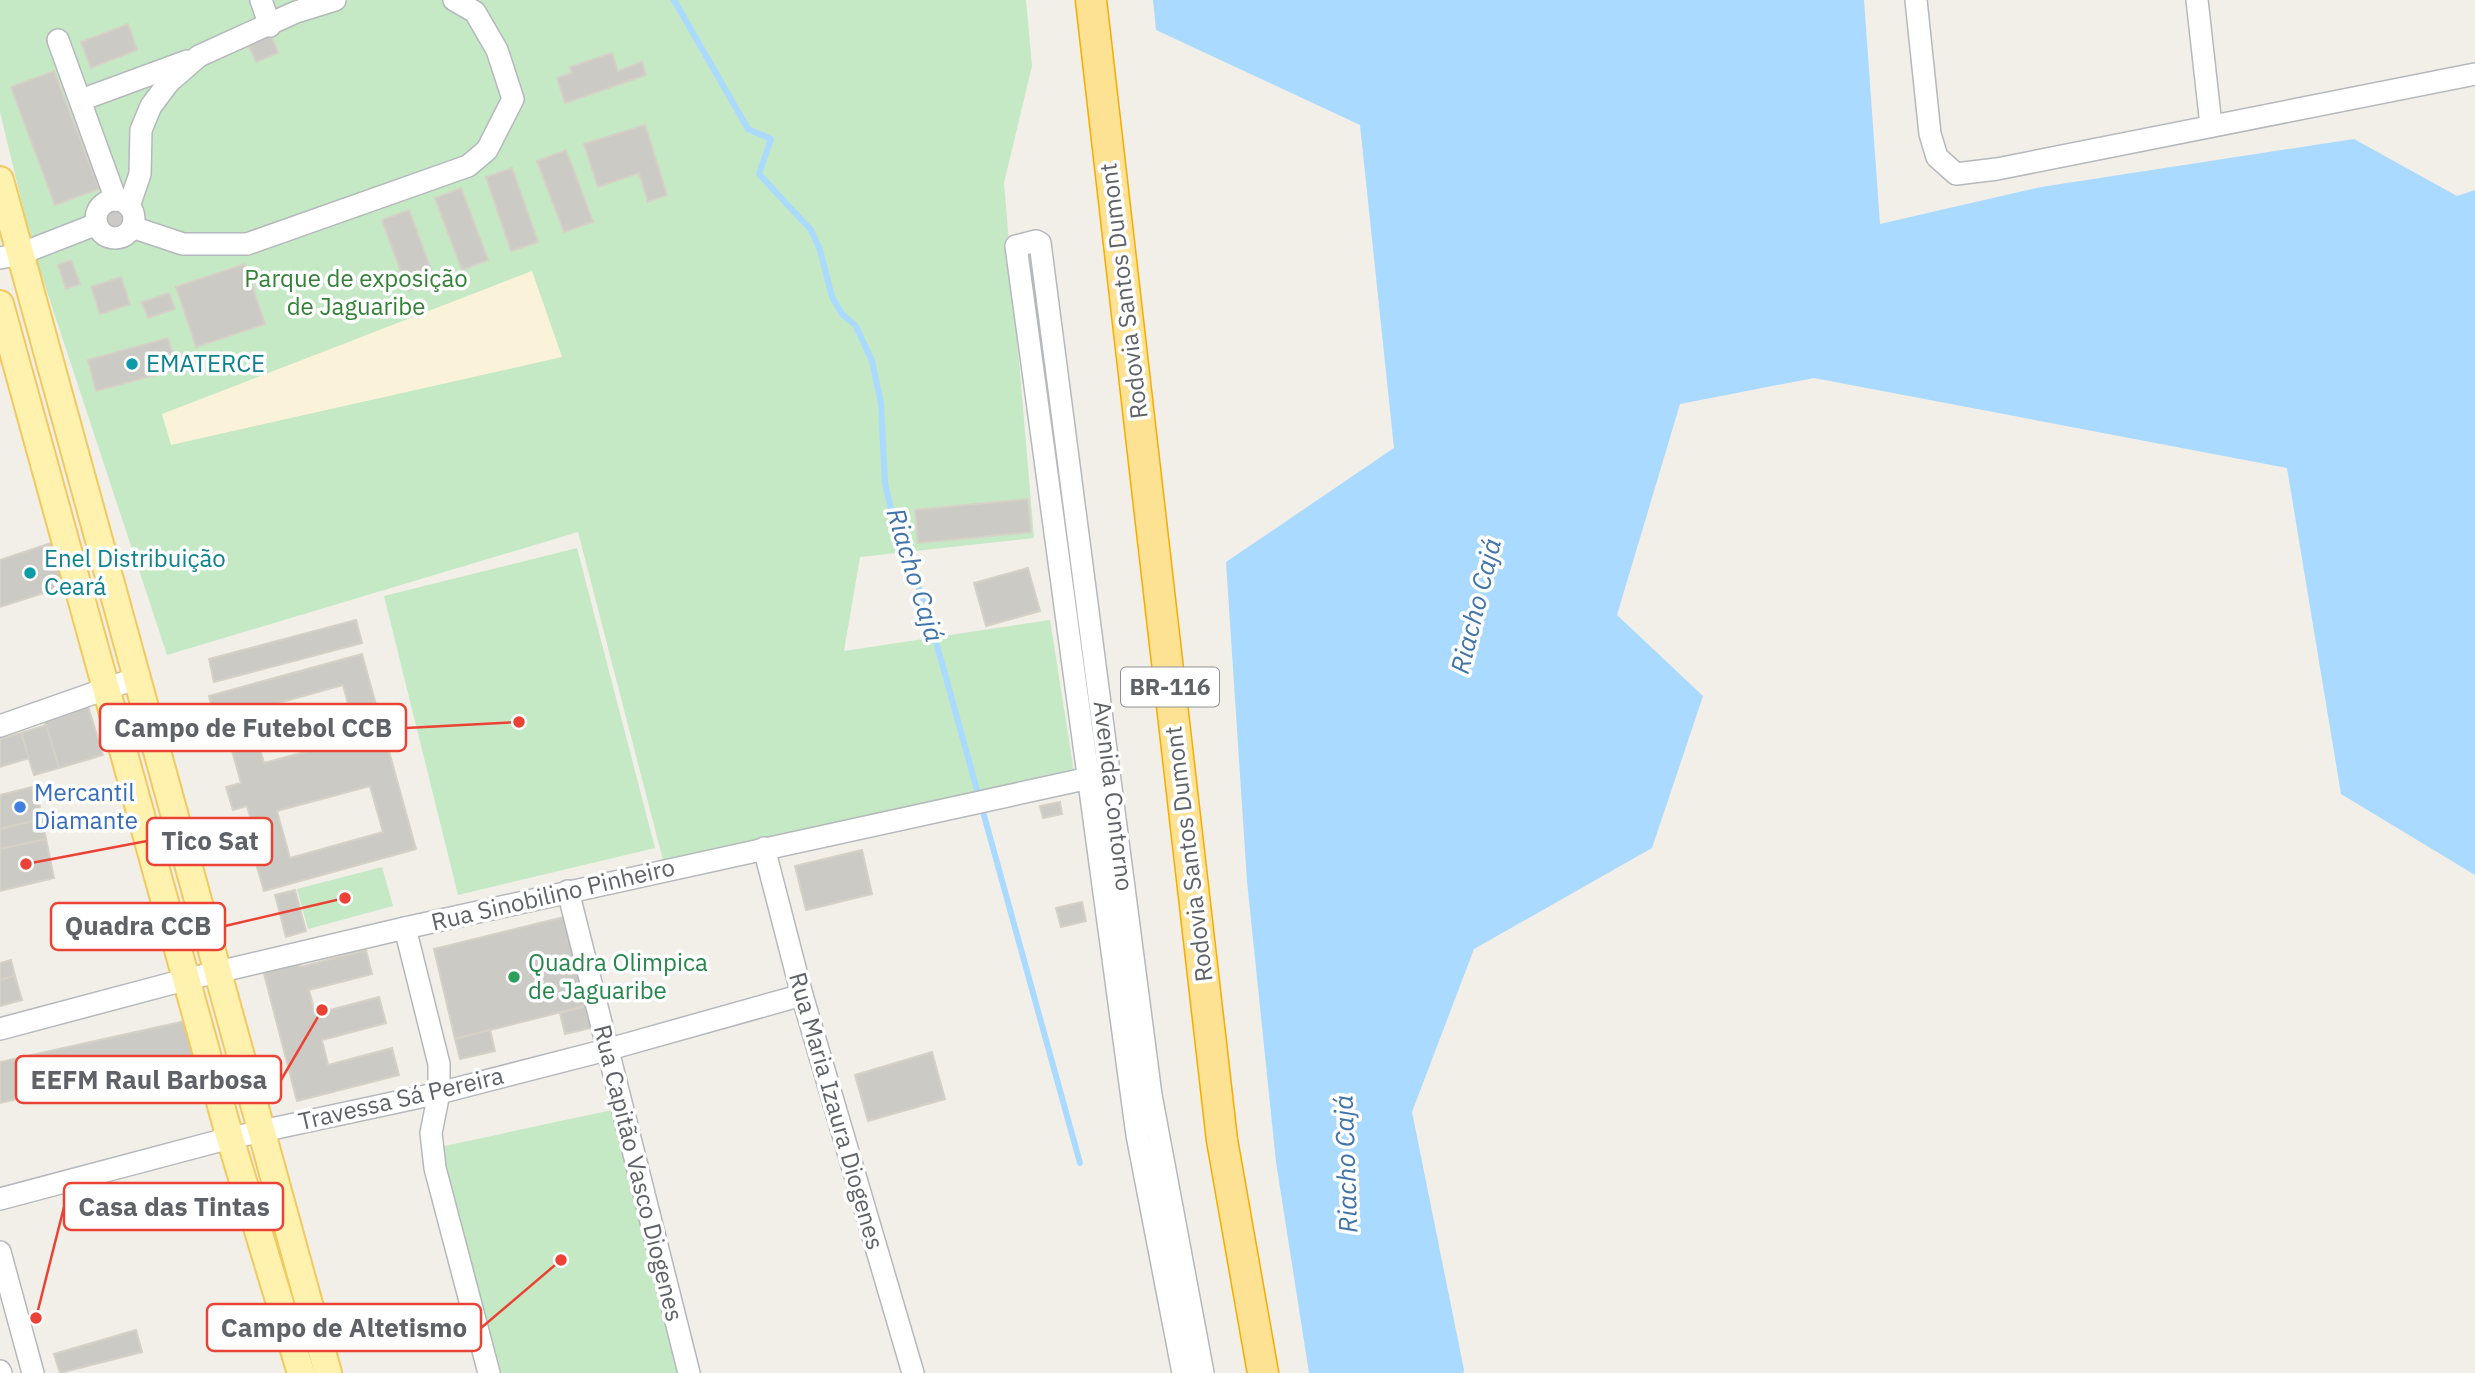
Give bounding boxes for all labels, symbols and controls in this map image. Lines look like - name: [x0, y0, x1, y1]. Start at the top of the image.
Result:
- street label: Rodovia Santos Dumont: [1091, 161, 1155, 421]
- park label: Parque de exposição de Jaguaribe: [244, 262, 468, 322]
- place label: EMATERCE: [146, 347, 265, 379]
- marker: EMATERCE: [124, 356, 140, 372]
- water label: Riacho Cajá: [879, 504, 952, 646]
- water label: Riacho Cajá: [1442, 535, 1508, 677]
- place label: Enel Distribuição Ceará: [44, 542, 226, 602]
- marker: Enel Distribuição Ceará: [22, 565, 38, 581]
- road number: BR-116: [1121, 667, 1219, 706]
- street label: Avenida Contorno: [1086, 699, 1142, 893]
- callout: Campo de Futebol CCB: [100, 704, 406, 751]
- text: Campo de Futebol CCB: [114, 710, 392, 744]
- street label: Rodovia Santos Dumont: [1156, 724, 1220, 984]
- place label: Mercantil Diamante: [34, 776, 138, 836]
- marker: Mercantil Diamante: [12, 799, 28, 815]
- callout: Tico Sat: [147, 818, 272, 865]
- text: Tico Sat: [161, 823, 259, 857]
- street label: Rua Sinobilino Pinheiro: [428, 850, 678, 938]
- callout: Quadra CCB: [51, 903, 225, 950]
- text: Quadra CCB: [65, 908, 211, 942]
- place label: Quadra Olimpica de Jaguaribe: [528, 946, 708, 1006]
- street label: Rua Maria Izaura Diogenes: [782, 968, 892, 1253]
- marker: Quadra Olimpica de Jaguaribe: [506, 969, 522, 985]
- street label: Rua Capitão Vasco Diogenes: [587, 1021, 691, 1324]
- callout: EEFM Raul Barbosa: [16, 1056, 281, 1103]
- street label: Travessa Sá Pereira: [295, 1059, 507, 1137]
- text: EEFM Raul Barbosa: [31, 1062, 268, 1096]
- water label: Riacho Cajá: [1326, 1094, 1364, 1234]
- callout: Casa das Tintas: [64, 1183, 283, 1230]
- text: Casa das Tintas: [78, 1189, 270, 1223]
- callout: Campo de Altetismo: [207, 1304, 481, 1351]
- text: Campo de Altetismo: [221, 1310, 467, 1344]

